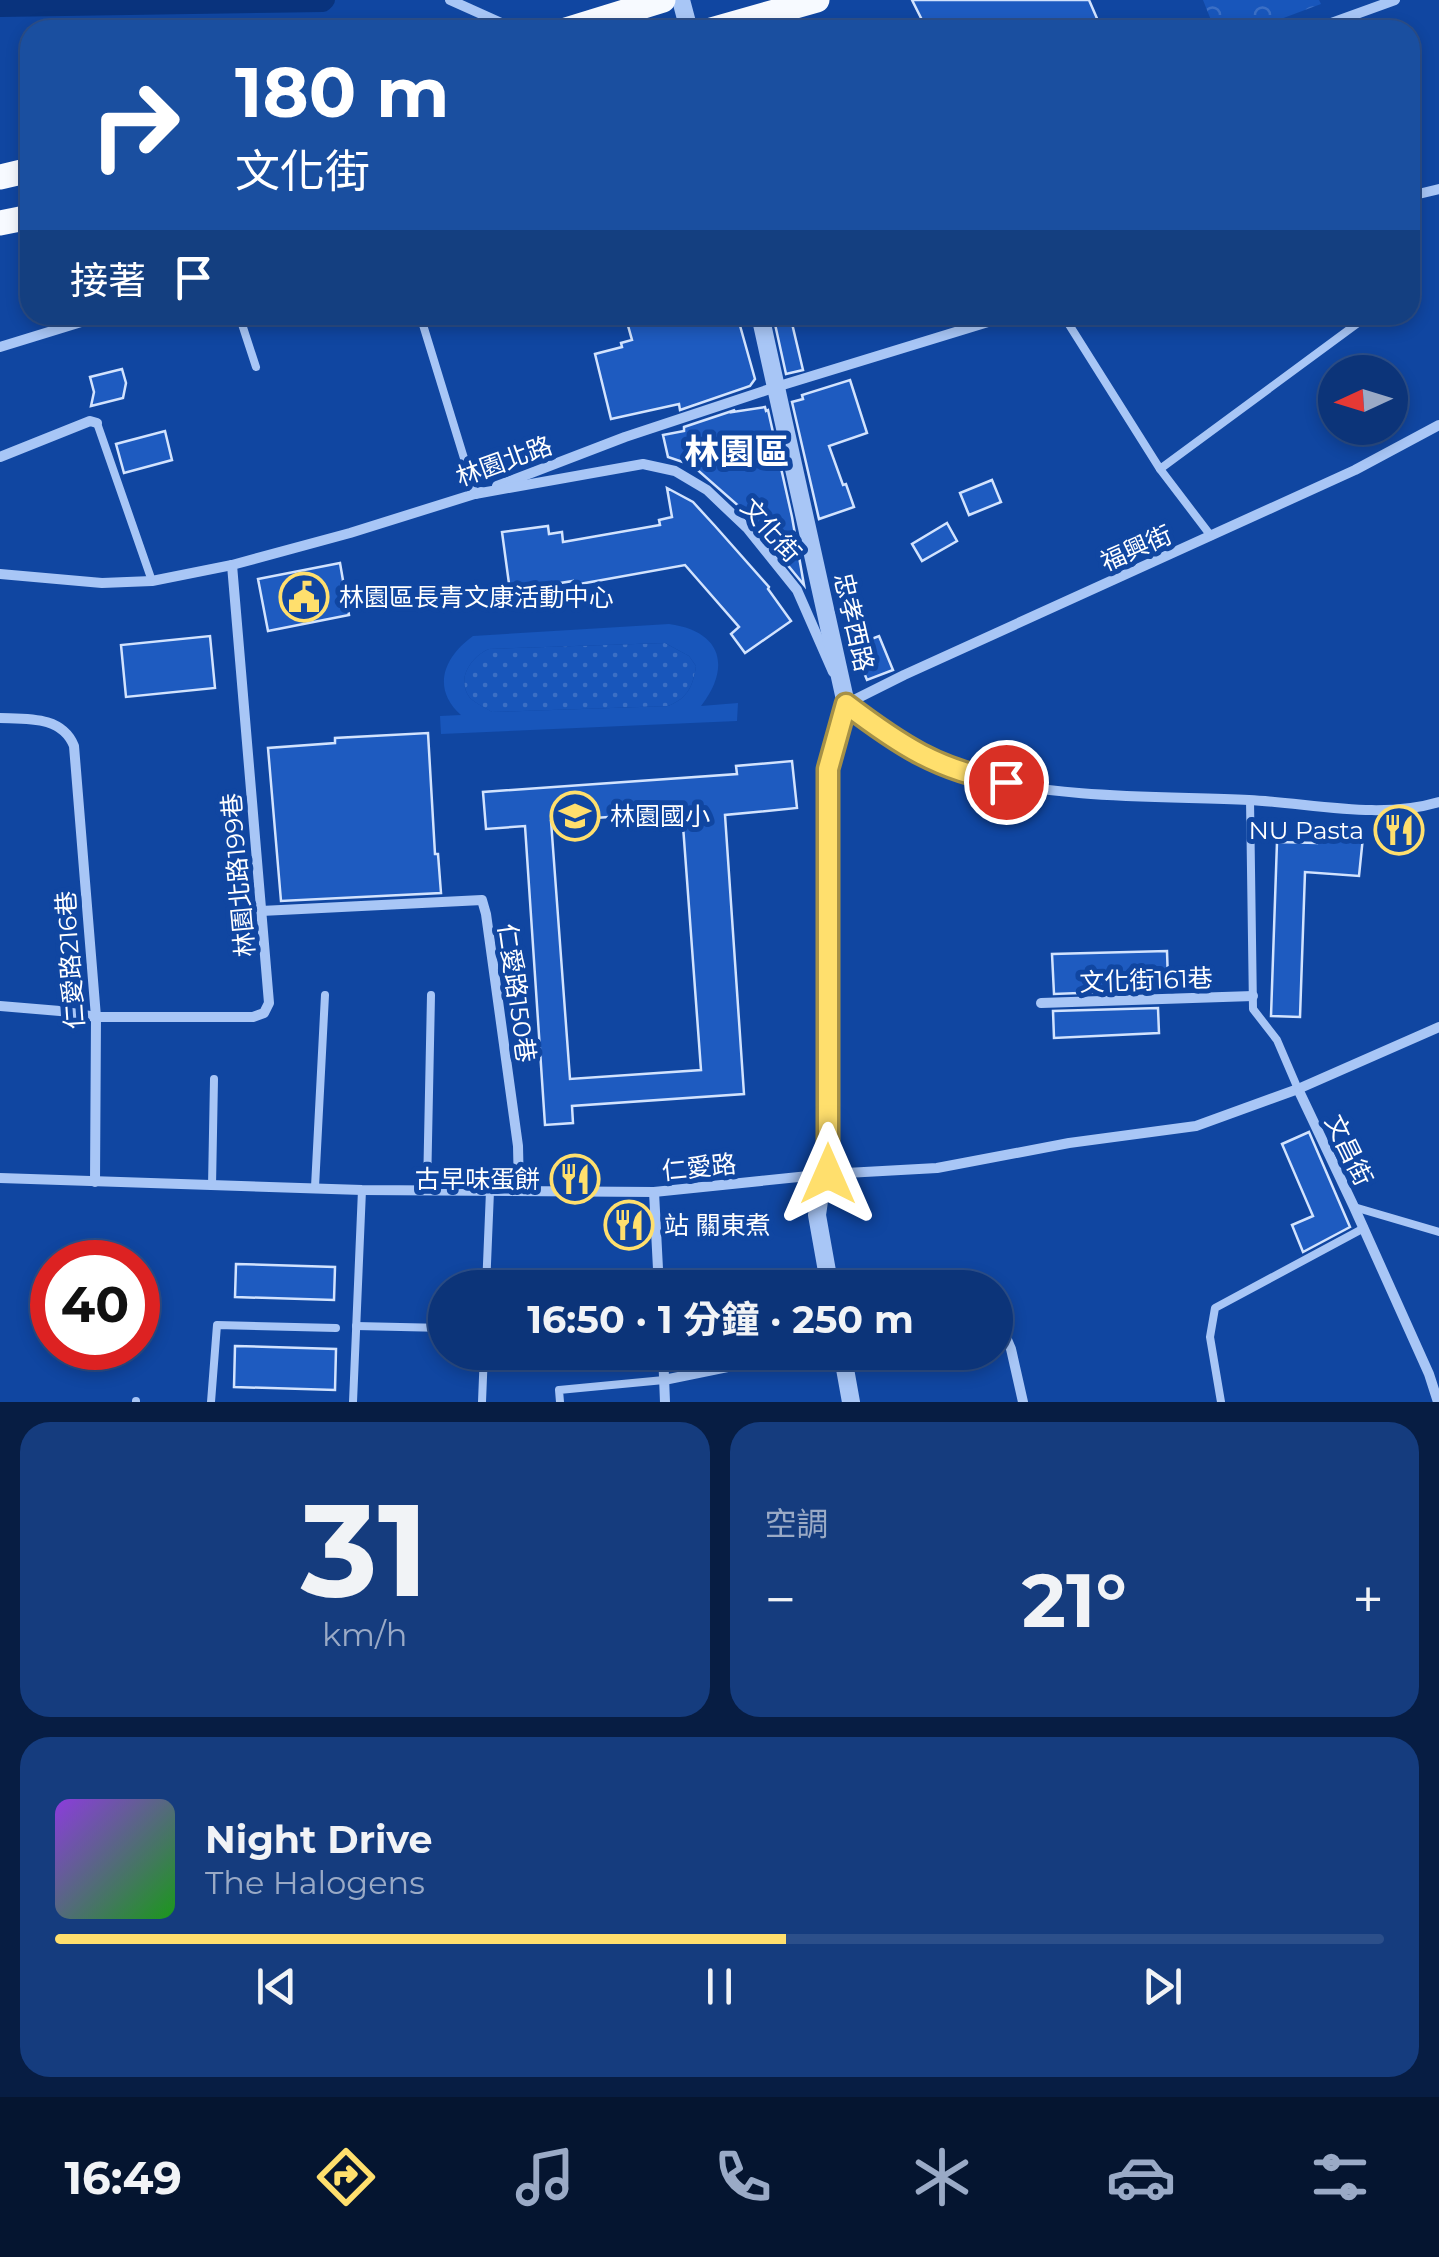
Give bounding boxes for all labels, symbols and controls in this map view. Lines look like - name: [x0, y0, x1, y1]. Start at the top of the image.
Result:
- text: 180 m: [235, 49, 449, 135]
- icon: right: [70, 60, 200, 190]
- text: 文化街: [235, 143, 370, 198]
- icon: arrive: [166, 250, 221, 305]
- text: 接著: [70, 257, 146, 304]
- north arrow: [1318, 355, 1408, 445]
- map controls: [1318, 355, 1408, 445]
- street label: 林園北路: [452, 430, 556, 492]
- district label: 林園區: [684, 430, 790, 473]
- street label: 文化街: [735, 492, 807, 568]
- street label: 福興街: [1096, 519, 1176, 577]
- street label: 忠孝西路: [828, 570, 880, 674]
- public building icon: 林園區長青文康活動中心: [278, 571, 330, 623]
- place label: 林園區長青文康活動中心: [339, 582, 614, 612]
- pin: [964, 740, 1049, 825]
- icon: arrive: [979, 755, 1034, 810]
- school or university icon: 林園國小: [549, 790, 601, 842]
- street label: 林園北路199巷: [216, 792, 260, 958]
- place label: 林園國小: [610, 801, 710, 831]
- restaurant icon: NU Pasta: [1373, 804, 1425, 856]
- place label: NU Pasta: [1248, 815, 1364, 845]
- street label: 仁愛路216巷: [50, 890, 90, 1030]
- street label: 仁愛路150巷: [492, 922, 542, 1064]
- street label: 文化街161巷: [1079, 963, 1213, 997]
- street label: 文昌街: [1319, 1110, 1379, 1190]
- position arrow: [776, 1122, 880, 1226]
- street label: 仁愛路: [660, 1148, 738, 1186]
- restaurant icon: 古早味蛋餅: [549, 1153, 601, 1205]
- place label: 古早味蛋餅: [415, 1164, 540, 1194]
- restaurant icon: 站 關東煮: [603, 1199, 655, 1251]
- place label: 站 關東煮: [664, 1210, 771, 1240]
- speed limit sign: 40: [30, 1240, 160, 1370]
- text: 16:50 · 1 分鐘 · 250 m: [527, 1296, 914, 1343]
- text: 31: [301, 1470, 429, 1629]
- text: 空調: [765, 1504, 829, 1543]
- text: 21°: [1022, 1554, 1127, 1646]
- text: −: [765, 1566, 796, 1633]
- text: +: [1352, 1566, 1384, 1633]
- text: km/h: [322, 1615, 407, 1654]
- text: Night Drive: [205, 1816, 432, 1863]
- text: The Halogens: [205, 1863, 425, 1902]
- icon: previous: [249, 1959, 304, 2014]
- icon: pause: [692, 1959, 747, 2014]
- icon: next: [1135, 1959, 1190, 2014]
- icon: directions: [311, 2142, 381, 2212]
- icon: music: [510, 2142, 580, 2212]
- icon: phone: [708, 2142, 778, 2212]
- icon: climate: [907, 2142, 977, 2212]
- icon: car: [1106, 2142, 1176, 2212]
- icon: filters: [1305, 2142, 1375, 2212]
- text: 16:49: [64, 2150, 182, 2205]

